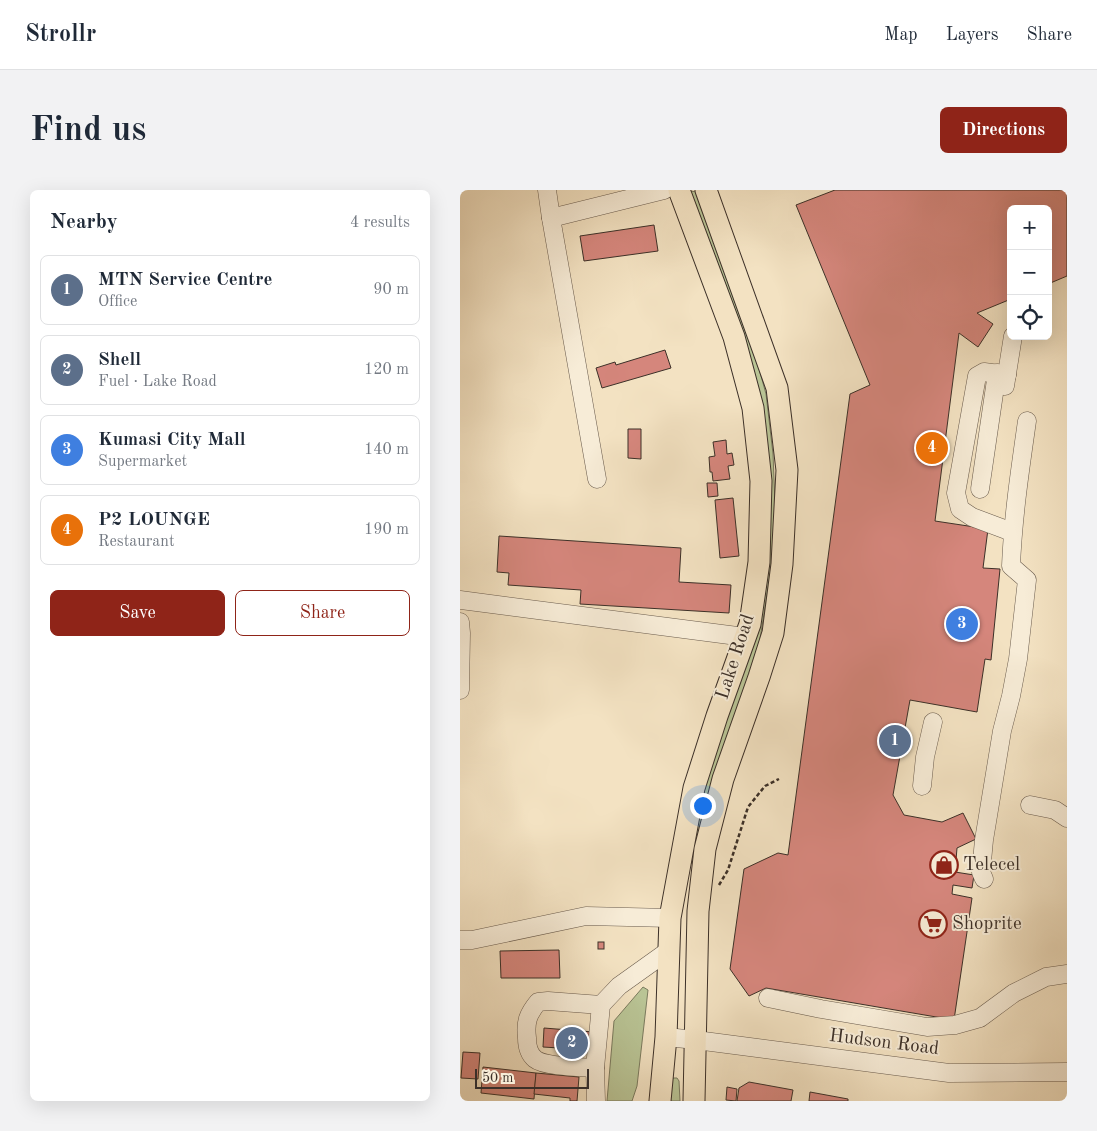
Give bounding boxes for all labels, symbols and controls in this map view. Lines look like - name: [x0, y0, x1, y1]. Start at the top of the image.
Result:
- text: Strollr: [25, 23, 96, 47]
- text: Map: [884, 26, 918, 44]
- text: Layers: [946, 26, 998, 44]
- text: Share: [1026, 26, 1072, 44]
- button: Directions: [940, 107, 1067, 153]
- text: Find us: [30, 113, 146, 148]
- map controls: [1007, 205, 1052, 340]
- button: +: [1007, 205, 1052, 250]
- text: Nearby: [50, 212, 118, 233]
- text: 4 results: [350, 215, 410, 231]
- button: −: [1007, 250, 1052, 295]
- text: MTN Service Centre: [98, 271, 272, 290]
- text: 1: [62, 282, 72, 298]
- text: 90 m: [373, 282, 409, 298]
- text: Office: [98, 294, 137, 310]
- button: locate: [1007, 295, 1052, 340]
- text: Shell: [98, 351, 141, 370]
- text: 2: [62, 362, 72, 378]
- text: 120 m: [364, 362, 409, 378]
- text: Fuel · Lake Road: [98, 374, 217, 390]
- pin: 4: [916, 429, 948, 467]
- text: Kumasi City Mall: [98, 431, 246, 450]
- text: 3: [62, 442, 72, 458]
- text: 140 m: [364, 442, 409, 458]
- text: Supermarket: [98, 454, 187, 470]
- text: P2 LOUNGE: [98, 511, 210, 530]
- text: 4: [62, 522, 72, 538]
- text: 190 m: [364, 522, 409, 538]
- text: Restaurant: [98, 534, 175, 550]
- button: Save: [50, 590, 225, 636]
- button: Share: [235, 590, 410, 636]
- pin: 3: [946, 605, 978, 643]
- street label: Lake Road: [713, 612, 759, 702]
- pin: 1: [879, 722, 911, 760]
- your location: [690, 793, 716, 819]
- shop icon: Telecel: [929, 850, 959, 880]
- place label: Telecel: [963, 856, 1020, 875]
- supermarket icon: Shoprite: [918, 909, 948, 939]
- place label: Shoprite: [952, 915, 1022, 934]
- pin: 2: [556, 1024, 588, 1062]
- street label: Hudson Road: [828, 1027, 940, 1059]
- scale bar: [475, 1066, 589, 1089]
- text: 50 m: [482, 1071, 513, 1085]

